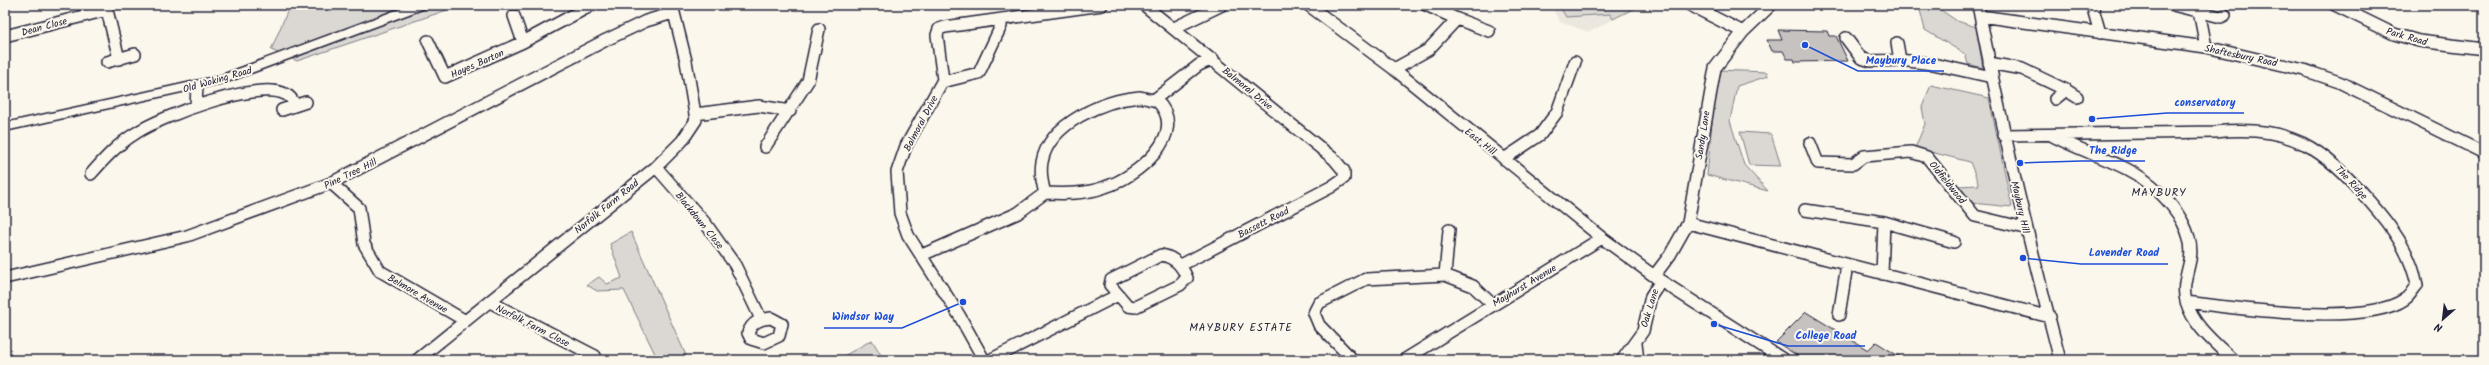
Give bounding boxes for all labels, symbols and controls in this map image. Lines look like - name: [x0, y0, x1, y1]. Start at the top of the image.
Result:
- street label: Dean Close: [20, 13, 69, 41]
- street label: Park Road: [2384, 23, 2430, 51]
- street label: Shaftesbury Road: [2203, 40, 2280, 72]
- street label: Hayes Barton: [448, 45, 507, 83]
- callout: Maybury Place: [1858, 48, 1944, 71]
- text: Maybury Place: [1866, 52, 1937, 70]
- street label: Old Woking Road: [181, 62, 255, 97]
- street label: Balmoral Drive: [1219, 63, 1277, 115]
- callout: conservatory: [2167, 90, 2244, 113]
- street label: Balmoral Drive: [899, 92, 943, 154]
- text: conservatory: [2175, 94, 2236, 112]
- street label: Sandy Lane: [1691, 109, 1715, 161]
- street label: East Hill: [1461, 124, 1500, 160]
- callout: The Ridge: [2081, 138, 2145, 161]
- text: The Ridge: [2089, 142, 2138, 160]
- street label: Pine Tree Hill: [321, 154, 380, 194]
- street label: Oldfieldwood: [1925, 158, 1970, 208]
- street label: The Ridge: [2331, 162, 2372, 204]
- street label: Norfolk Farm Road: [571, 175, 643, 238]
- street label: Maybury Hill: [2006, 179, 2034, 236]
- district label: MAYBURY: [2131, 184, 2187, 202]
- street label: Blackdown Close: [671, 188, 728, 253]
- street label: Bassett Road: [1235, 203, 1293, 243]
- callout: Lavender Road: [2081, 241, 2168, 264]
- text: Lavender Road: [2089, 244, 2160, 262]
- street label: Mayhurst Avenue: [1489, 260, 1560, 311]
- street label: Belmore Avenue: [384, 270, 451, 318]
- street label: Oak Lane: [1637, 287, 1664, 330]
- north arrow: [2423, 299, 2463, 339]
- street label: Norfolk Farm Close: [493, 300, 573, 352]
- callout: Windsor Way: [824, 305, 902, 328]
- text: Windsor Way: [832, 308, 894, 326]
- text: N: [2431, 317, 2446, 337]
- district label: MAYBURY ESTATE: [1189, 319, 1293, 337]
- callout: College Road: [1788, 323, 1865, 346]
- text: College Road: [1795, 327, 1858, 345]

